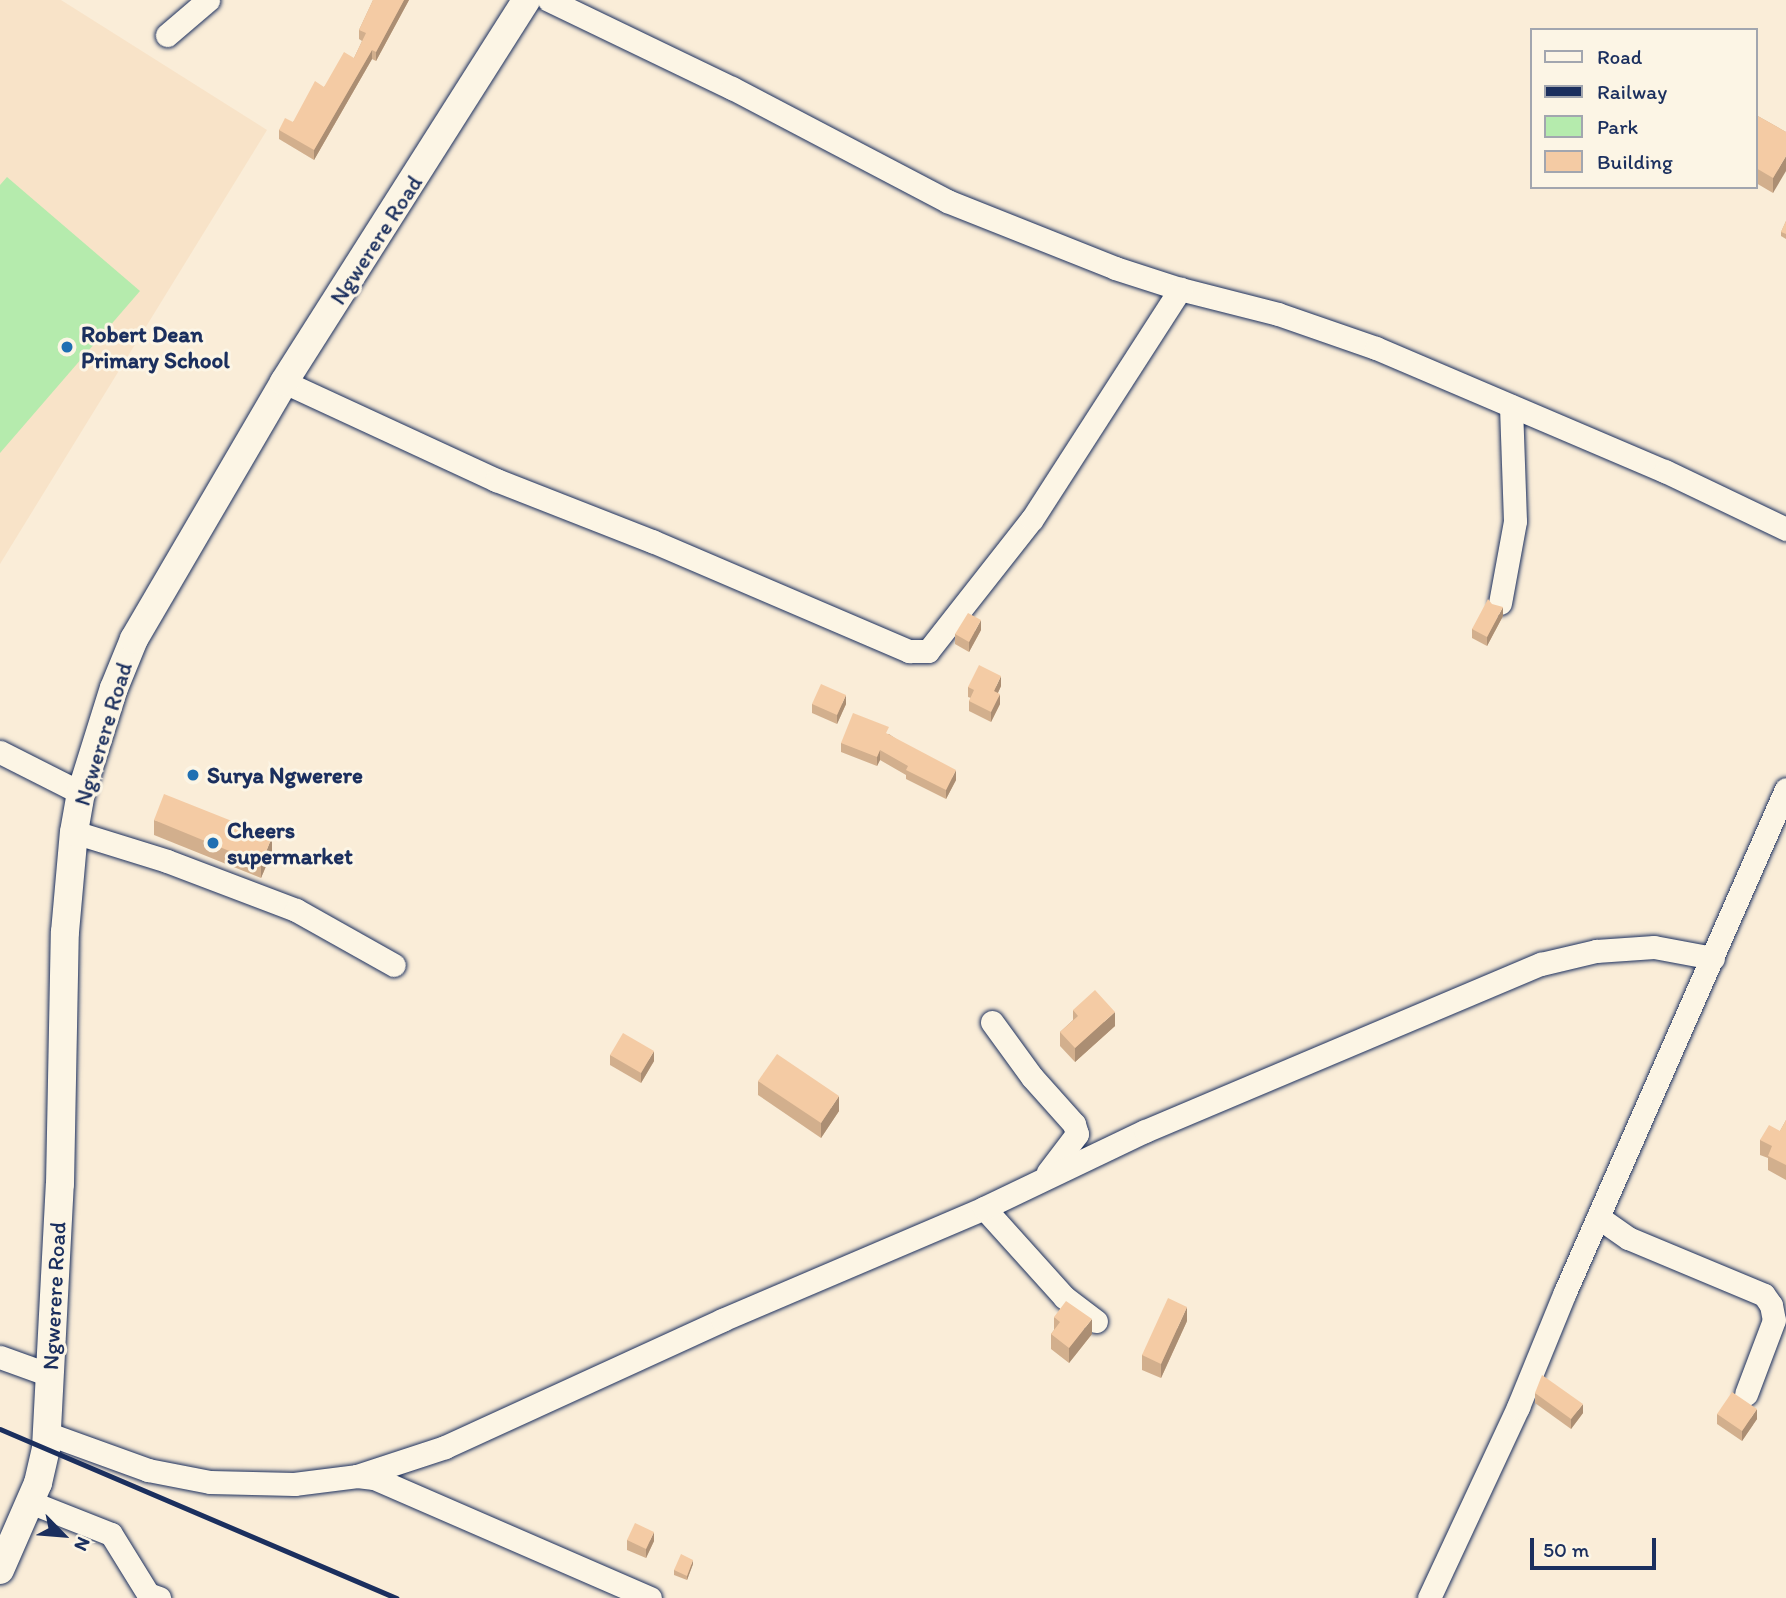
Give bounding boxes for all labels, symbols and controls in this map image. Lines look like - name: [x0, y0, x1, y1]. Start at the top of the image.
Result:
- legend: [1530, 28, 1758, 189]
- text: Road: [1597, 44, 1642, 69]
- text: Railway: [1597, 79, 1667, 104]
- text: Park: [1597, 114, 1638, 139]
- text: Building: [1597, 149, 1673, 174]
- street label: Ngwerere Road: [324, 170, 428, 310]
- place label: Robert Dean Primary School: [81, 320, 230, 374]
- marker: Robert Dean Primary School: [59, 339, 75, 355]
- street label: Ngwerere Road: [68, 659, 138, 809]
- place label: Surya Ngwerere: [207, 761, 363, 789]
- marker: Surya Ngwerere: [185, 767, 201, 783]
- place label: Cheers supermarket: [227, 816, 353, 870]
- marker: Cheers supermarket: [205, 835, 221, 851]
- street label: Ngwerere Road: [36, 1221, 72, 1371]
- north arrow: [28, 1500, 98, 1570]
- scale bar: [1534, 1524, 1660, 1568]
- text: N: [69, 1533, 96, 1555]
- text: 50 m: [1543, 1537, 1589, 1562]

